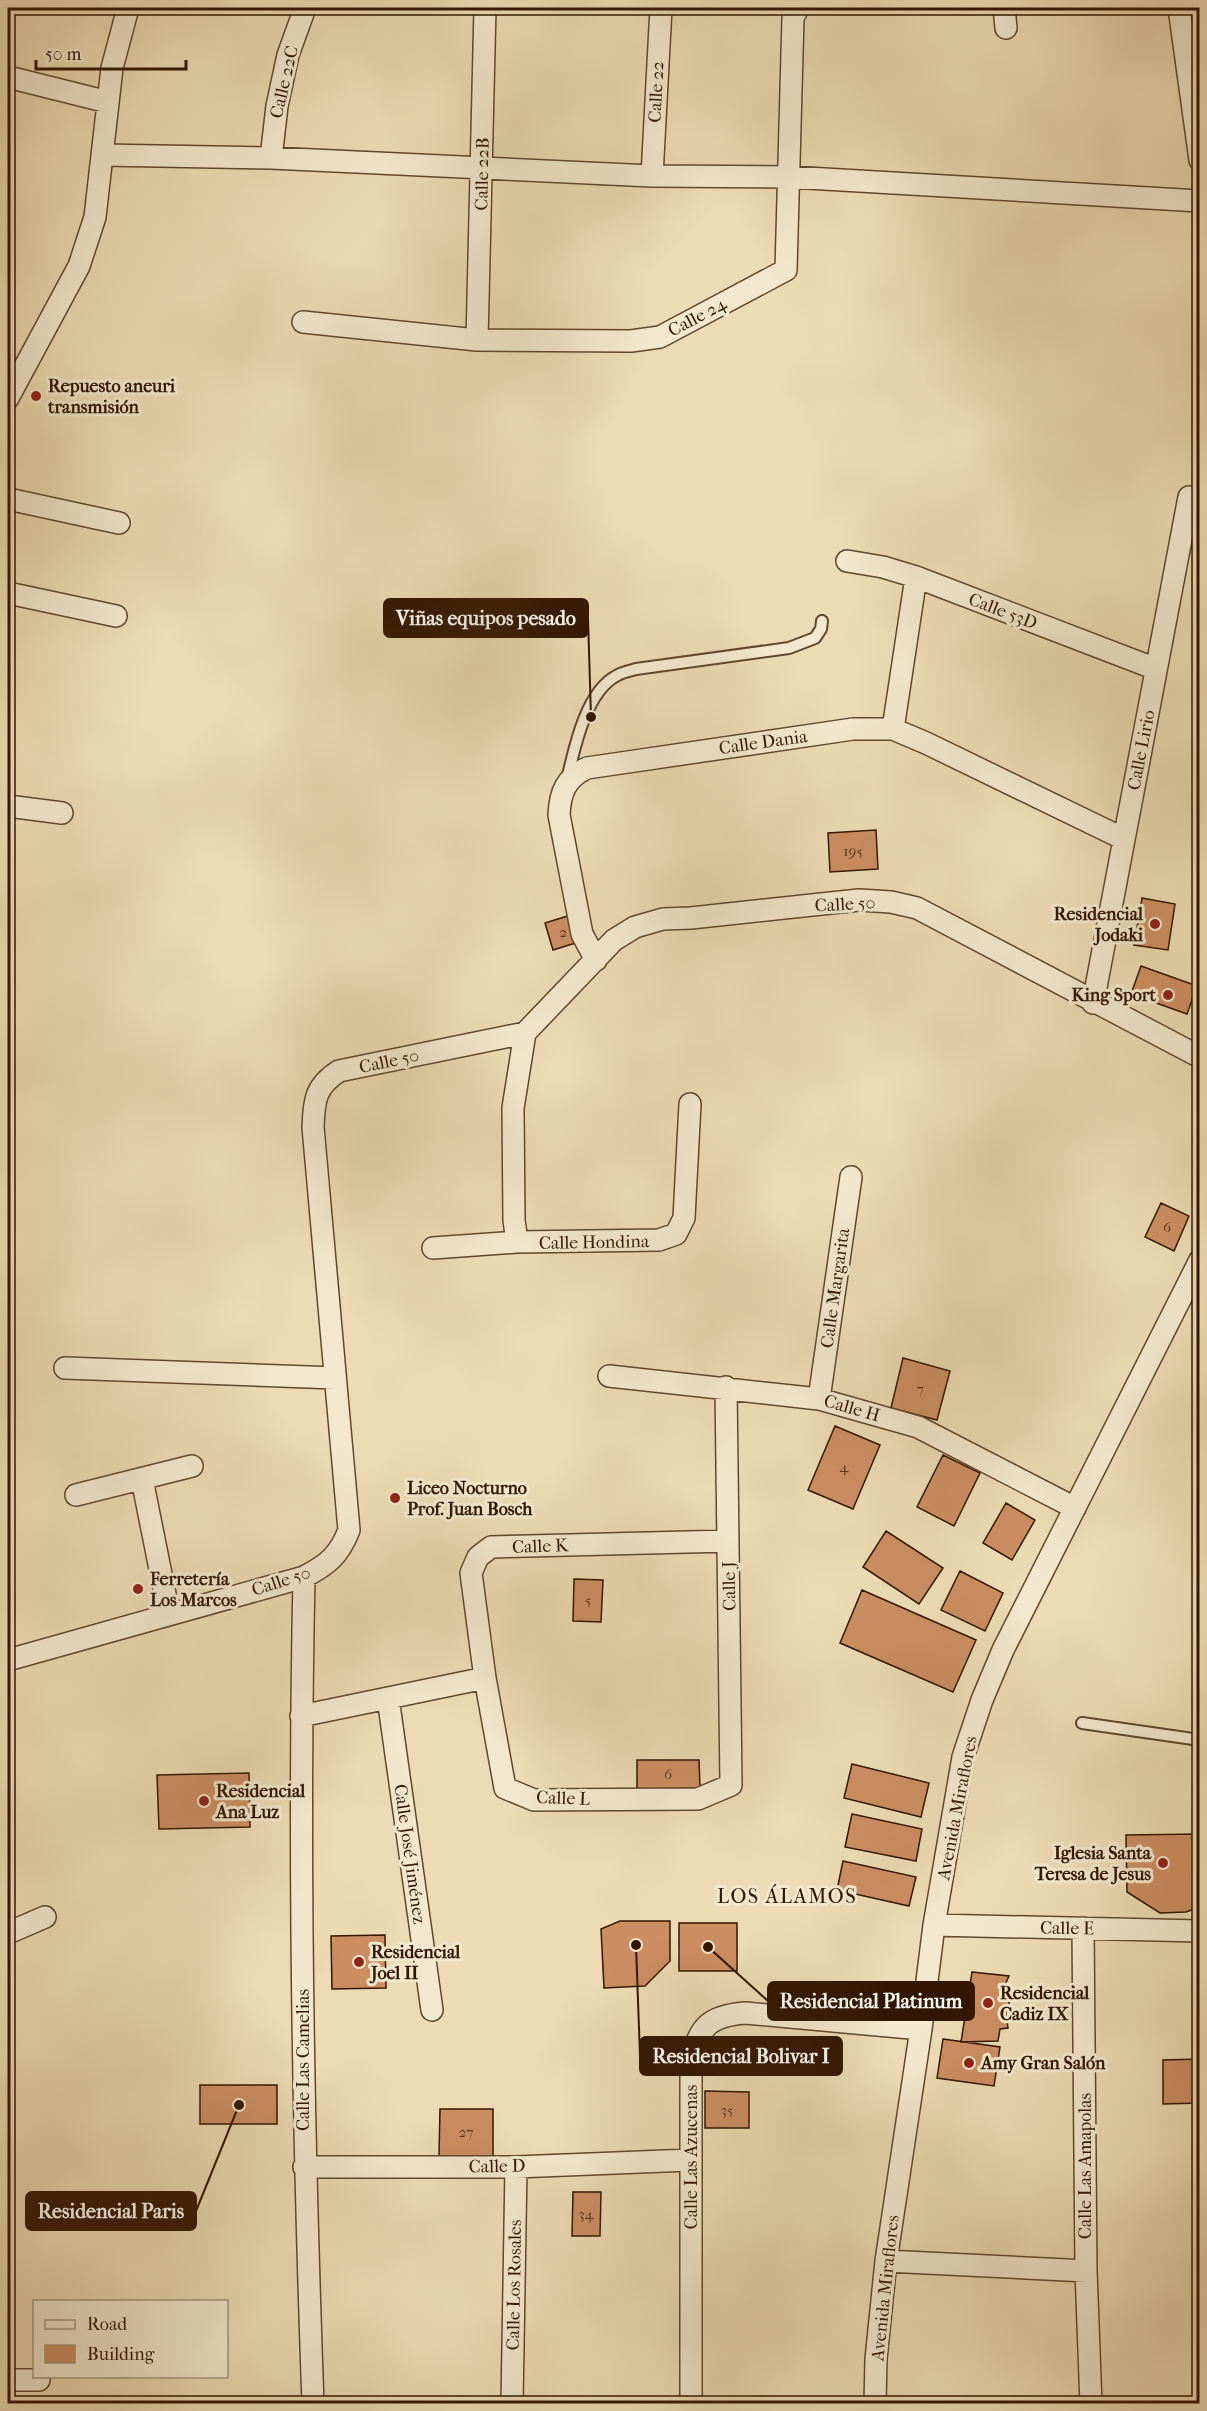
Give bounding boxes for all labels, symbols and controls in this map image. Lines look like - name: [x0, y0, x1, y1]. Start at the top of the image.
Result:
- scale bar: [36, 33, 186, 71]
- text: 50 m: [45, 44, 82, 65]
- street label: Calle 22C: [266, 44, 303, 120]
- street label: Calle 22: [644, 61, 669, 123]
- street label: Calle 22B: [471, 137, 494, 211]
- street label: Calle 24: [665, 293, 730, 341]
- place label: Repuesto aneuri transmisión: [47, 376, 176, 418]
- marker: Repuesto aneuri transmisión: [29, 389, 43, 403]
- street label: Calle 53D: [965, 589, 1040, 634]
- callout: Viñas equipos pesado: [384, 599, 588, 637]
- text: Viñas equipos pesado: [395, 607, 576, 630]
- street label: Calle Lirio: [1123, 708, 1160, 792]
- street label: Calle Dania: [717, 726, 809, 759]
- house number: 195: [843, 842, 863, 860]
- street label: Calle 50: [814, 892, 876, 917]
- place label: Residencial Jodaki: [1054, 904, 1144, 946]
- marker: Residencial Jodaki: [1148, 917, 1162, 931]
- house number: 2: [559, 923, 567, 941]
- place label: King Sport: [1071, 985, 1157, 1006]
- marker: King Sport: [1161, 988, 1175, 1002]
- street label: Calle 50: [357, 1045, 421, 1078]
- house number: 6: [1163, 1218, 1172, 1236]
- street label: Calle Margarita: [817, 1226, 854, 1349]
- street label: Calle Hondina: [539, 1231, 650, 1254]
- house number: 7: [916, 1380, 924, 1398]
- street label: Calle H: [821, 1390, 882, 1426]
- house number: 4: [840, 1458, 850, 1476]
- place label: Liceo Nocturno Prof. Juan Bosch: [407, 1478, 533, 1520]
- marker: Liceo Nocturno Prof. Juan Bosch: [388, 1491, 402, 1505]
- street label: Calle K: [512, 1535, 569, 1558]
- street label: Calle J: [719, 1561, 740, 1611]
- street label: Calle 50: [249, 1562, 313, 1601]
- place label: Ferretería Los Marcos: [149, 1569, 237, 1611]
- marker: Ferretería Los Marcos: [131, 1582, 145, 1596]
- house number: 5: [585, 1591, 591, 1609]
- street label: Avenida Miraflores: [933, 1734, 982, 1883]
- house number: 6: [664, 1765, 673, 1783]
- place label: Residencial Ana Luz: [215, 1781, 306, 1823]
- street label: Calle José Jiménez: [389, 1783, 430, 1925]
- street label: Calle L: [536, 1787, 590, 1810]
- marker: Residencial Ana Luz: [197, 1794, 211, 1808]
- place label: Iglesia Santa Teresa de Jesus: [1034, 1843, 1152, 1885]
- marker: Iglesia Santa Teresa de Jesus: [1156, 1856, 1170, 1870]
- district label: LOS ÁLAMOS: [717, 1884, 857, 1908]
- street label: Calle E: [1040, 1918, 1094, 1939]
- place label: Residencial Joel II: [369, 1942, 461, 1984]
- marker: Residencial Joel II: [352, 1955, 366, 1969]
- callout: Residencial Platinum: [768, 1982, 974, 2020]
- place label: Residencial Cadiz IX: [1000, 1983, 1090, 2025]
- street label: Calle Las Camelias: [293, 1989, 314, 2131]
- text: Residencial Platinum: [780, 1990, 963, 2013]
- marker: Residencial Cadiz IX: [981, 1996, 995, 2010]
- callout: Residencial Bolivar I: [640, 2037, 842, 2075]
- text: Residencial Bolivar I: [652, 2045, 830, 2068]
- place label: Amy Gran Salón: [980, 2053, 1106, 2074]
- marker: Amy Gran Salón: [962, 2056, 976, 2070]
- street label: Calle Las Azucenas: [681, 2084, 702, 2229]
- street label: Calle Las Amapolas: [1075, 2092, 1096, 2239]
- house number: 35: [721, 2101, 733, 2119]
- house number: 27: [459, 2123, 473, 2141]
- street label: Calle D: [468, 2156, 526, 2177]
- callout: Residencial Paris: [26, 2192, 196, 2230]
- text: Residencial Paris: [38, 2200, 185, 2223]
- house number: 34: [578, 2205, 595, 2223]
- street label: Avenida Miraflores: [867, 2214, 904, 2363]
- street label: Calle Los Rosales: [503, 2219, 526, 2351]
- legend: [33, 2300, 228, 2378]
- text: Road: [87, 2314, 127, 2335]
- text: Building: [87, 2344, 155, 2365]

